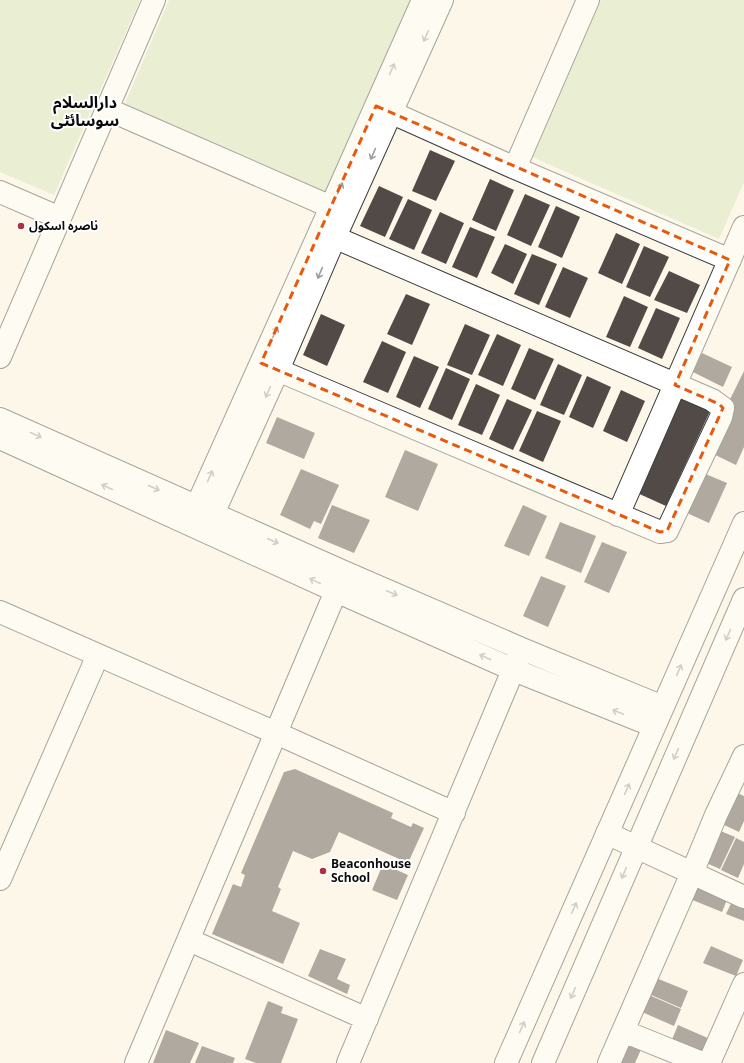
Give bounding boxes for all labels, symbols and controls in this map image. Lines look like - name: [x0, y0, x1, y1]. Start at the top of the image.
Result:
- one-way arrow: [422, 29, 429, 41]
- one-way arrow: [389, 63, 396, 75]
- district label: دارالسلام سوسائٹی: [51, 86, 119, 138]
- one-way arrow: [369, 148, 376, 160]
- one-way arrow: [336, 182, 344, 194]
- place label: ناصرہ اسکول: [29, 214, 98, 239]
- marker: ناصرہ اسکول: [16, 221, 26, 231]
- one-way arrow: [315, 267, 323, 279]
- one-way arrow: [272, 326, 279, 338]
- one-way arrow: [264, 386, 271, 398]
- one-way arrow: [29, 432, 41, 439]
- one-way arrow: [207, 470, 214, 482]
- one-way arrow: [102, 483, 114, 490]
- one-way arrow: [148, 485, 160, 492]
- one-way arrow: [267, 538, 279, 545]
- one-way arrow: [309, 577, 321, 584]
- one-way arrow: [386, 590, 398, 597]
- one-way arrow: [724, 629, 732, 641]
- one-way arrow: [479, 653, 491, 660]
- one-way arrow: [676, 665, 683, 677]
- one-way arrow: [613, 707, 625, 715]
- one-way arrow: [672, 748, 680, 760]
- one-way arrow: [623, 784, 631, 796]
- place label: Beaconhouse School: [331, 852, 411, 891]
- marker: Beaconhouse School: [318, 866, 328, 876]
- one-way arrow: [620, 867, 628, 879]
- one-way arrow: [571, 903, 578, 915]
- one-way arrow: [569, 986, 576, 998]
- one-way arrow: [519, 1022, 526, 1034]

